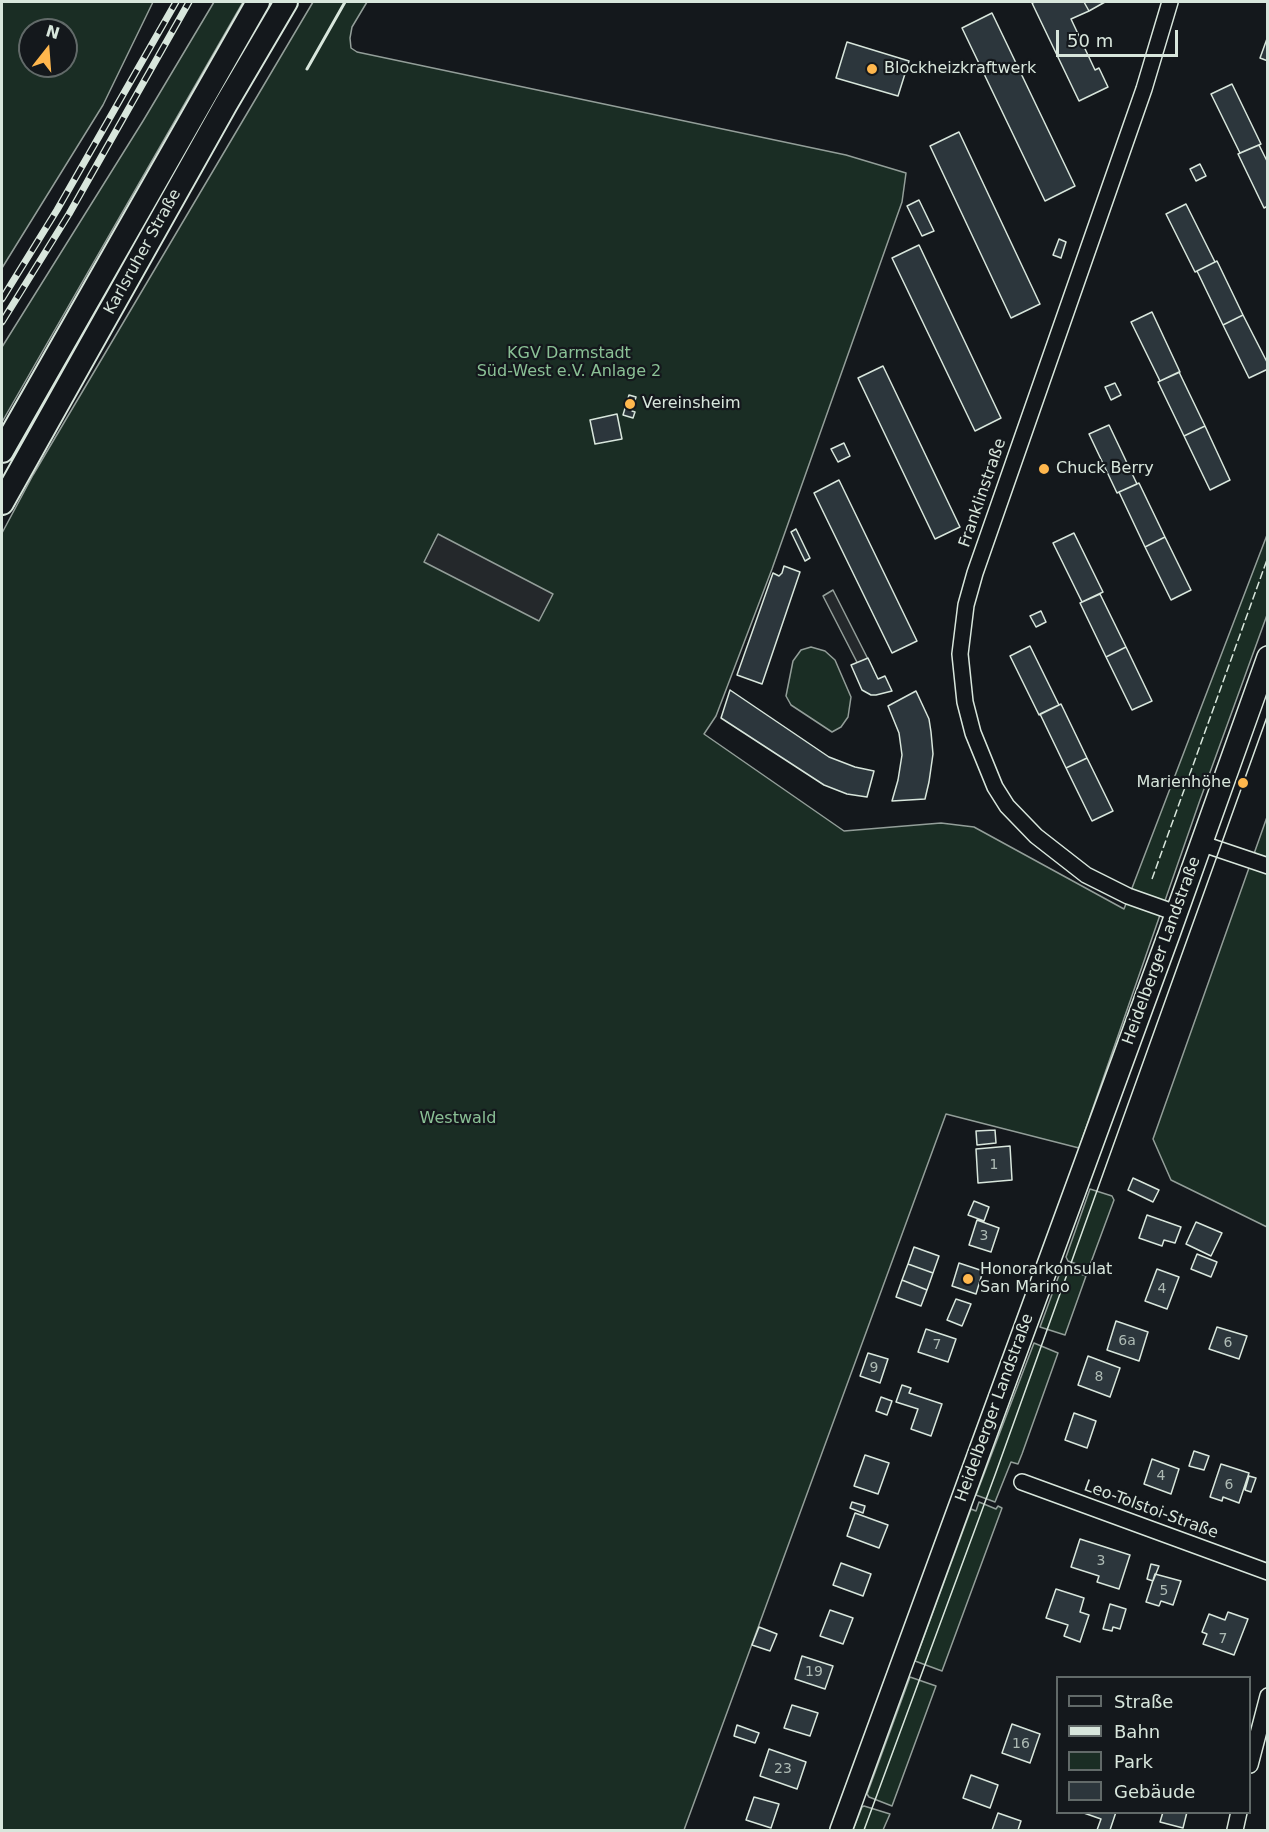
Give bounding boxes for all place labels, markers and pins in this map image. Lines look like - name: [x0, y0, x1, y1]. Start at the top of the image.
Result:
- place label: Blockheizkraftwerk: [884, 59, 1036, 79]
- marker: Blockheizkraftwerk: [865, 62, 879, 76]
- place label: Vereinsheim: [642, 394, 741, 414]
- marker: Vereinsheim: [623, 397, 637, 411]
- place label: Chuck Berry: [1056, 459, 1154, 479]
- marker: Chuck Berry: [1037, 462, 1051, 476]
- place label: Marienhöhe: [1136, 773, 1231, 793]
- marker: Marienhöhe: [1236, 776, 1250, 790]
- place label: Honorarkonsulat San Marino: [980, 1260, 1112, 1298]
- marker: Honorarkonsulat San Marino: [961, 1272, 975, 1286]

